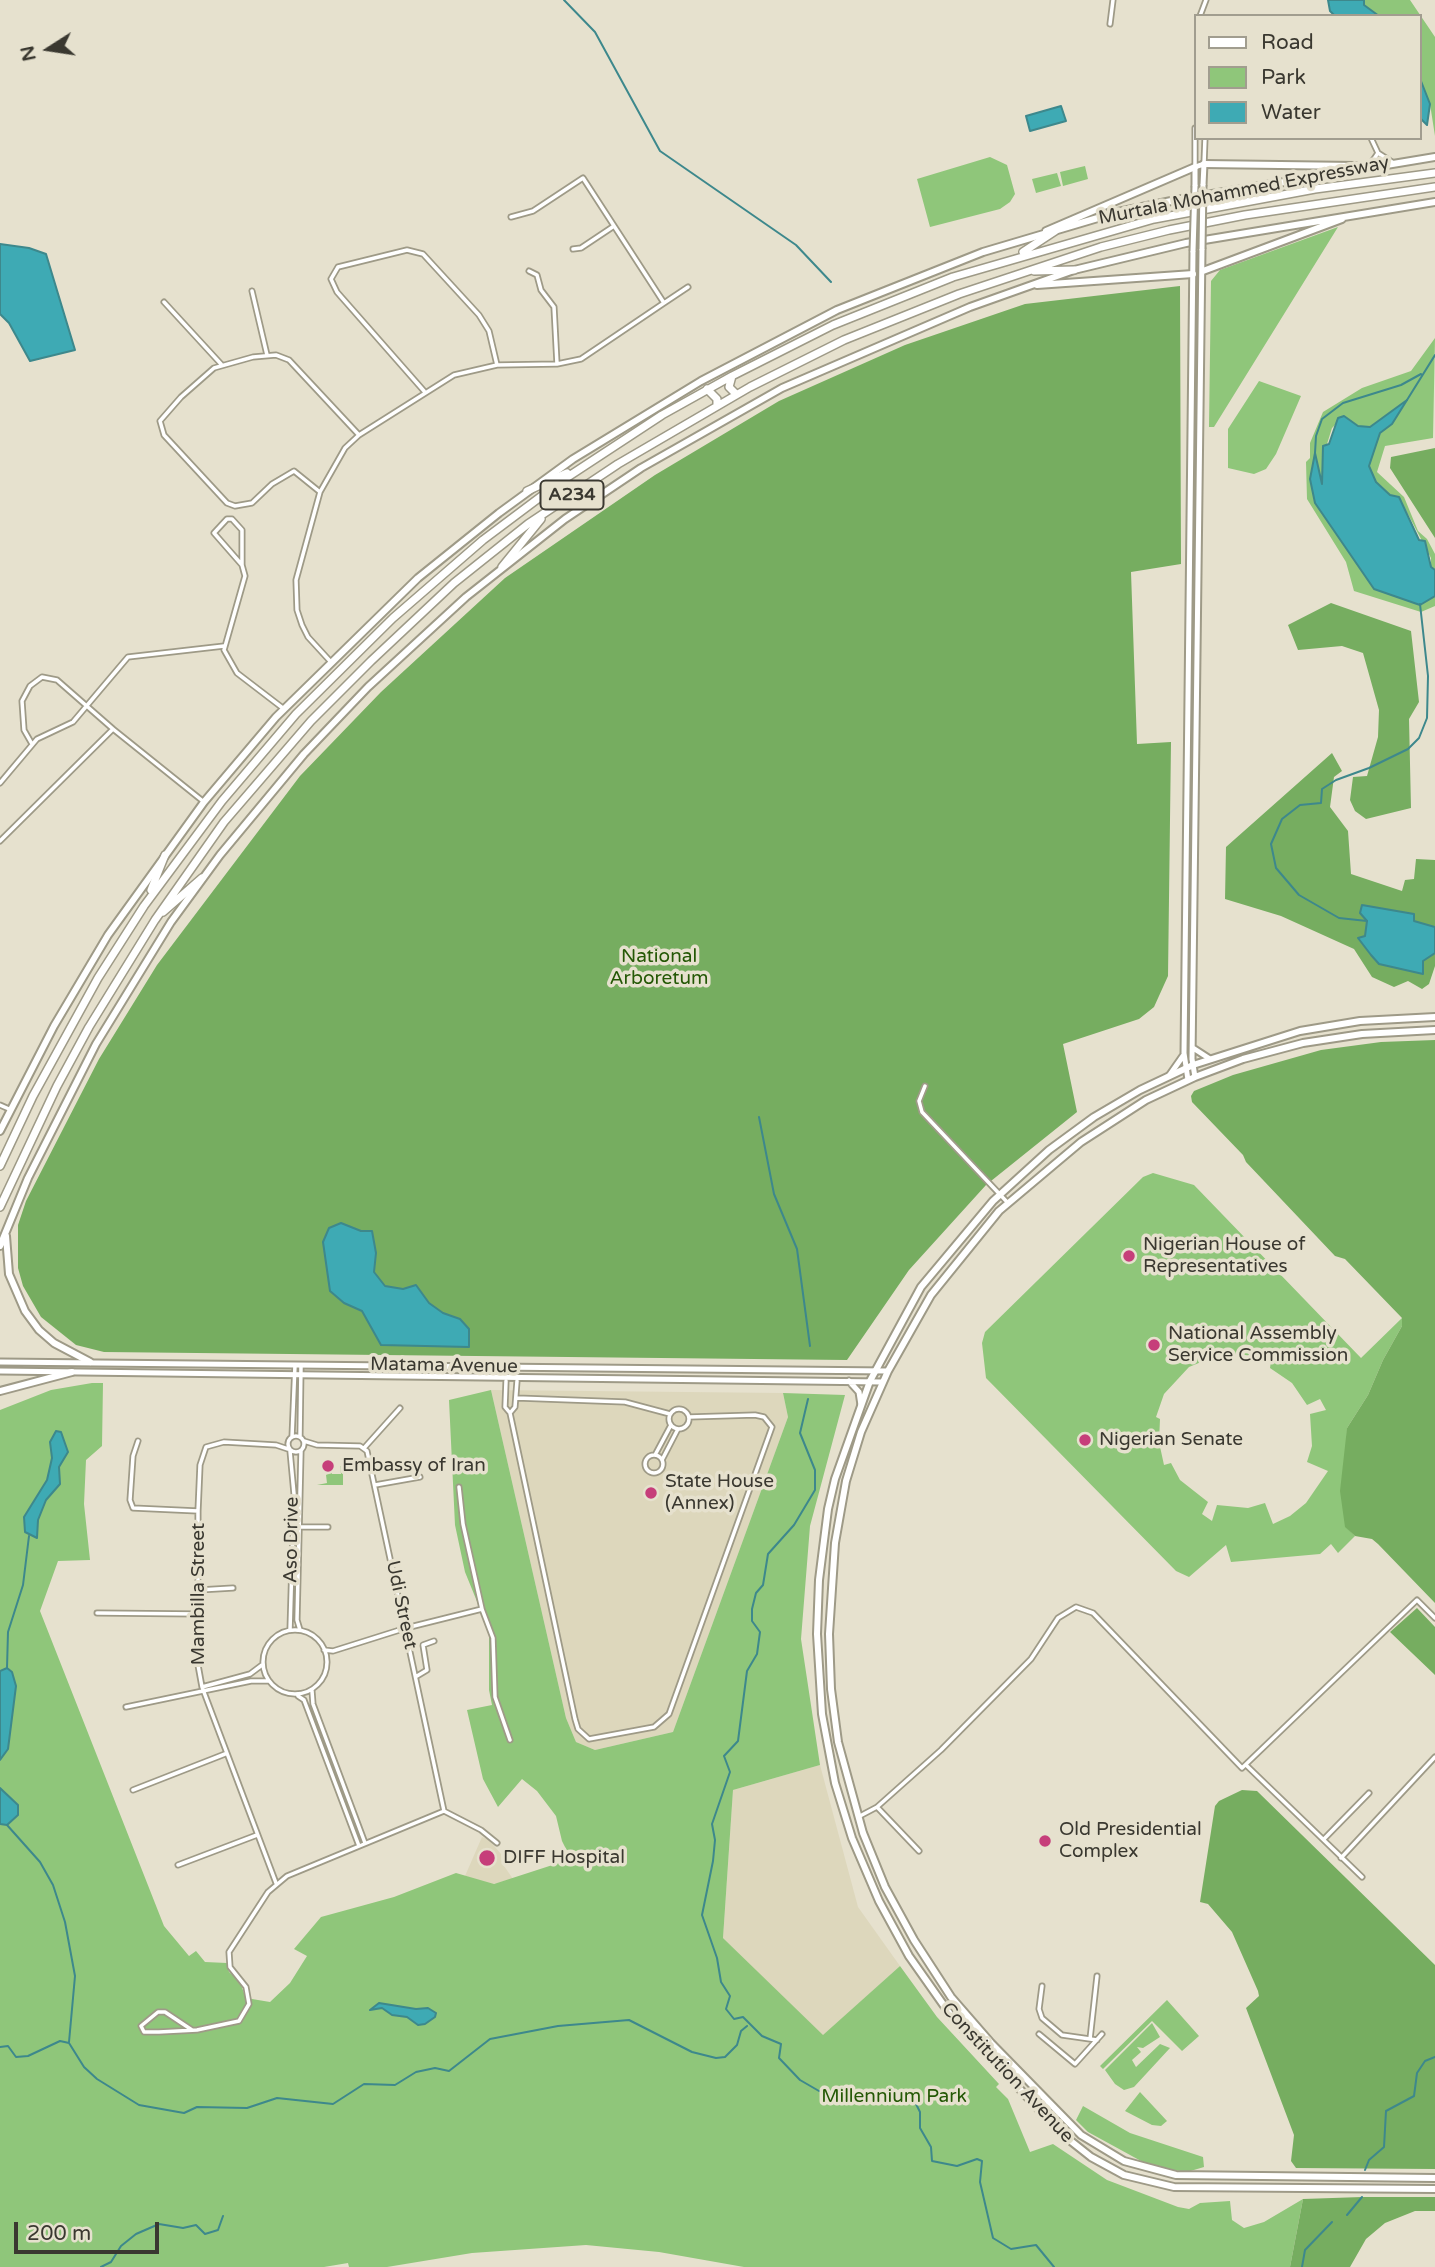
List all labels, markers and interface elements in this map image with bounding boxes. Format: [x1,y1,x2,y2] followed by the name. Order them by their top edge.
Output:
[14,14,84,84] north arrow
[1194,14,1421,140] legend
[1261,30,1314,55] text: Road
[16,44,41,63] text: N
[1261,65,1306,90] text: Park
[1261,100,1321,125] text: Water
[1097,152,1391,230] street label: Murtala Mohammed Expressway
[540,480,604,509] road number: A234
[610,946,708,990] park label: National Arboretum
[1143,1234,1305,1278] place label: Nigerian House of Representatives
[1121,1248,1137,1264] marker: Nigerian House of Representatives
[1168,1323,1348,1367] place label: National Assembly Service Commission
[1146,1337,1162,1353] marker: National Assembly Service Commission
[370,1353,518,1379] street label: Matama Avenue
[1099,1429,1243,1451] place label: Nigerian Senate
[1077,1432,1093,1448] marker: Nigerian Senate
[342,1455,486,1477] place label: Embassy of Iran
[320,1458,336,1474] marker: Embassy of Iran
[665,1471,774,1515] place label: State House (Annex)
[643,1485,659,1501] marker: State House (Annex)
[280,1497,304,1583] street label: Aso Drive
[188,1523,210,1665] street label: Mambilla Street
[380,1559,422,1651] street label: Udi Street
[1059,1819,1202,1863] place label: Old Presidential Complex
[1037,1833,1053,1849] marker: Old Presidential Complex
[503,1847,625,1869] place label: DIFF Hospital
[477,1848,497,1868] marker: DIFF Hospital
[936,1998,1078,2148] street label: Constitution Avenue
[821,2086,967,2108] park label: Millennium Park
[18,2208,163,2252] scale bar
[27,2221,91,2246] text: 200 m

